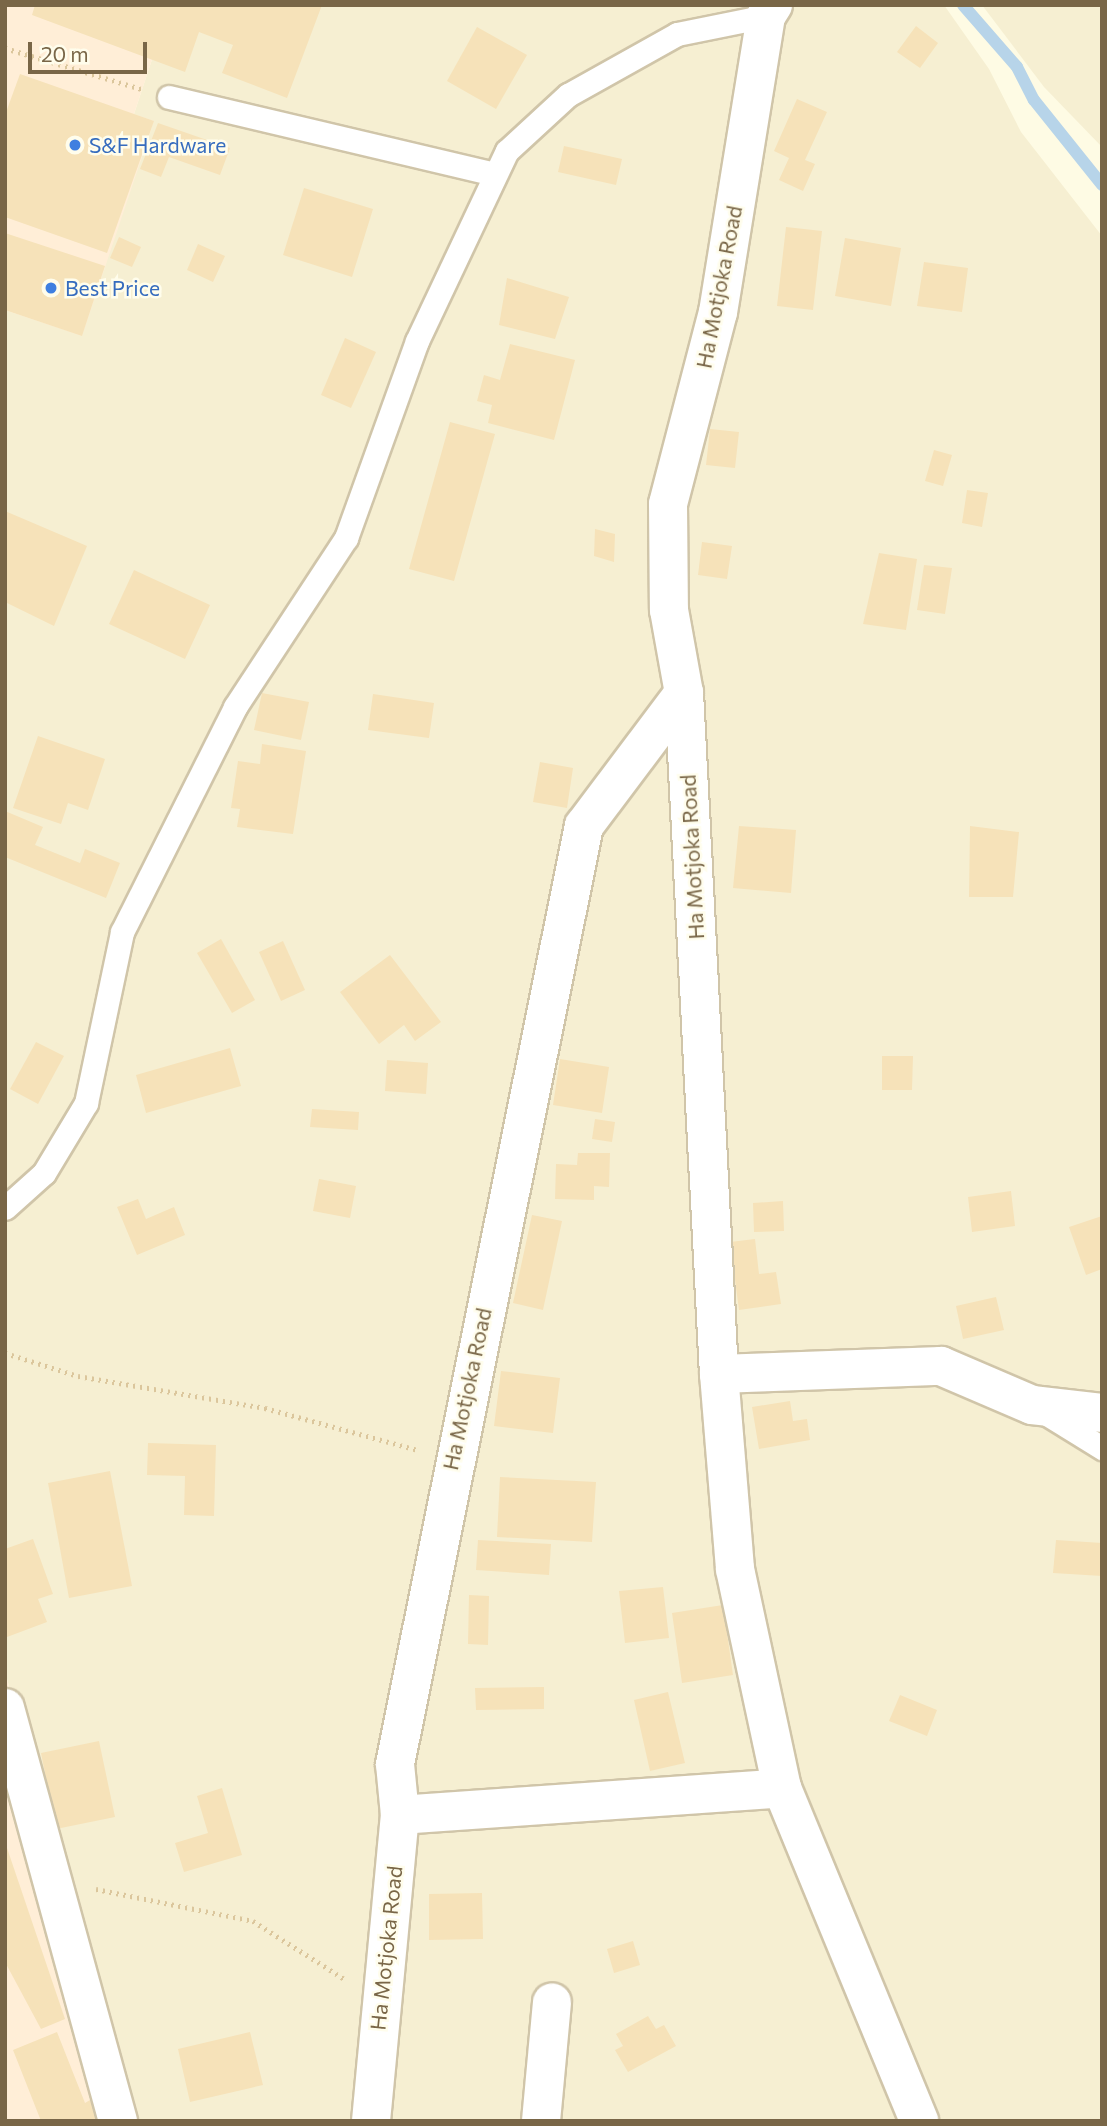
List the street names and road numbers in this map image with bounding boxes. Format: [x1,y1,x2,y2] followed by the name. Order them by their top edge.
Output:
[691,204,747,370] street label: Ha Motjoka Road
[675,774,709,940] street label: Ha Motjoka Road
[438,1306,496,1472] street label: Ha Motjoka Road
[365,1865,407,2031] street label: Ha Motjoka Road

